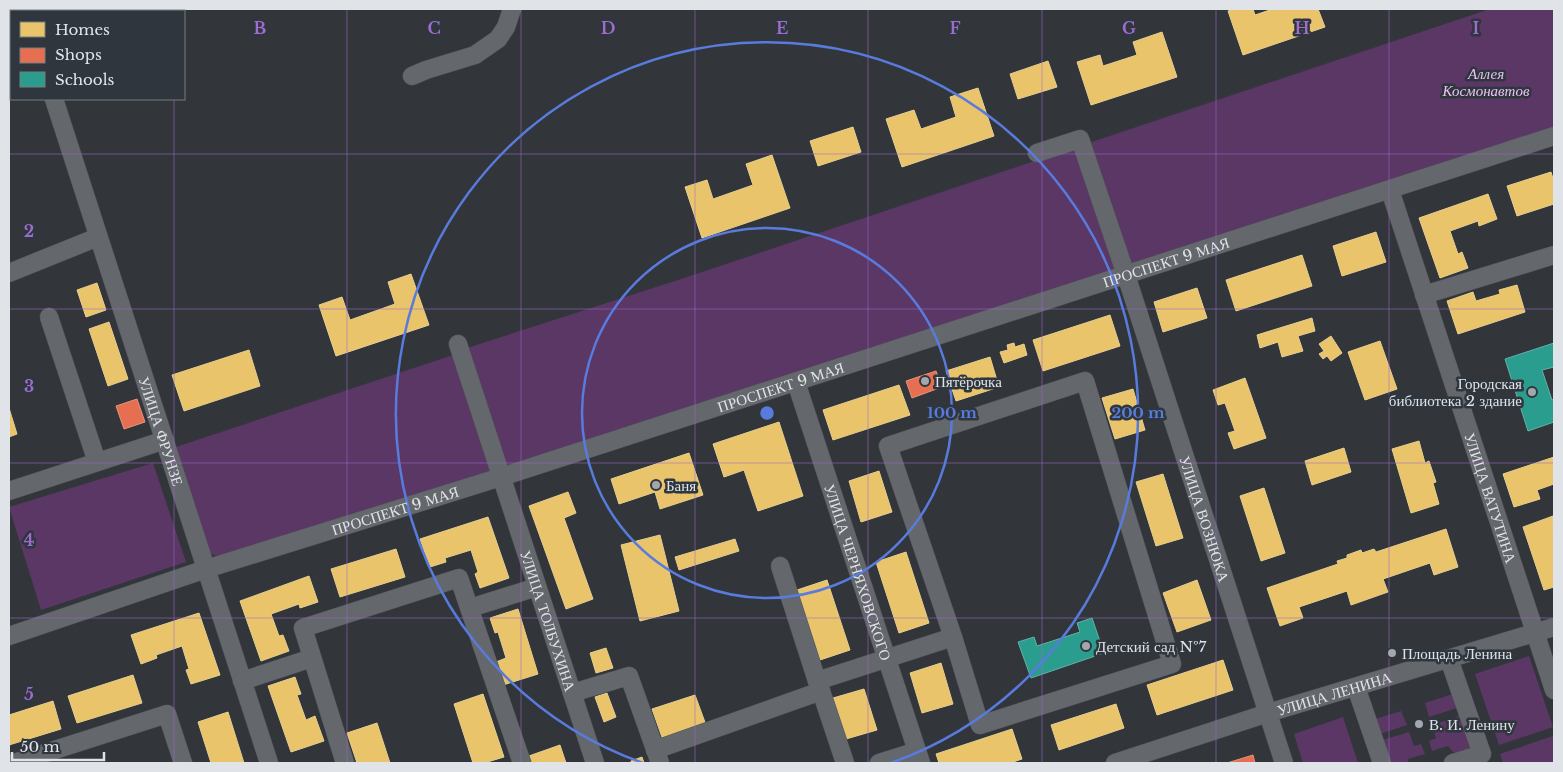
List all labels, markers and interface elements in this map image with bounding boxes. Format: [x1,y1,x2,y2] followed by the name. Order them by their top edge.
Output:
[10,10,185,100] legend
[254,18,267,38] text: B
[427,18,441,38] text: C
[601,18,615,38] text: D
[776,18,788,38] text: E
[949,18,961,38] text: F
[1122,18,1136,38] text: G
[1294,18,1310,38] text: H
[1473,18,1480,38] text: I
[55,20,110,39] text: Homes
[55,45,102,64] text: Shops
[1442,64,1530,100] park label: Аллея Космонавтов
[55,70,115,89] text: Schools
[24,221,34,241] text: 2
[1100,232,1232,291] street label: ПРОСПЕКТ 9 МАЯ
[715,357,846,416] street label: ПРОСПЕКТ 9 МАЯ
[935,372,1002,391] place label: Пятёрочка
[135,374,188,488] street label: УЛИЦА ФРУНЗЕ
[1389,374,1522,410] place label: Городская библиотека 2 здание
[919,375,931,387] marker: Пятёрочка
[24,376,34,396] text: 3
[1526,386,1538,398] marker: Городская библиотека 2 здание
[927,403,977,422] text: 100 m
[1112,403,1165,422] text: 200 m
[758,404,776,422] centre of rings
[1461,430,1521,566] street label: УЛИЦА ВАТУТИНА
[1176,453,1234,584] street label: УЛИЦА ВОЗНЮКА
[666,476,696,495] place label: Баня
[650,479,662,491] marker: Баня
[329,481,461,539] street label: ПРОСПЕКТ 9 МАЯ
[821,481,896,663] street label: УЛИЦА ЧЕРНЯХОВСКОГО
[24,530,34,550] text: 4
[517,548,580,694] street label: УЛИЦА ТОЛБУХИНА
[1096,637,1207,656] place label: Детский сад №7
[1080,640,1092,652] marker: Детский сад №7
[1402,644,1513,663] place label: Площадь Ленина
[1386,647,1398,659] marker: Площадь Ленина
[1275,667,1394,719] street label: УЛИЦА ЛЕНИНА
[24,684,34,704] text: 5
[1429,715,1515,734] place label: В. И. Ленину
[1413,718,1425,730] marker: В. И. Ленину
[12,730,105,762] scale bar
[20,737,60,756] text: 50 m

